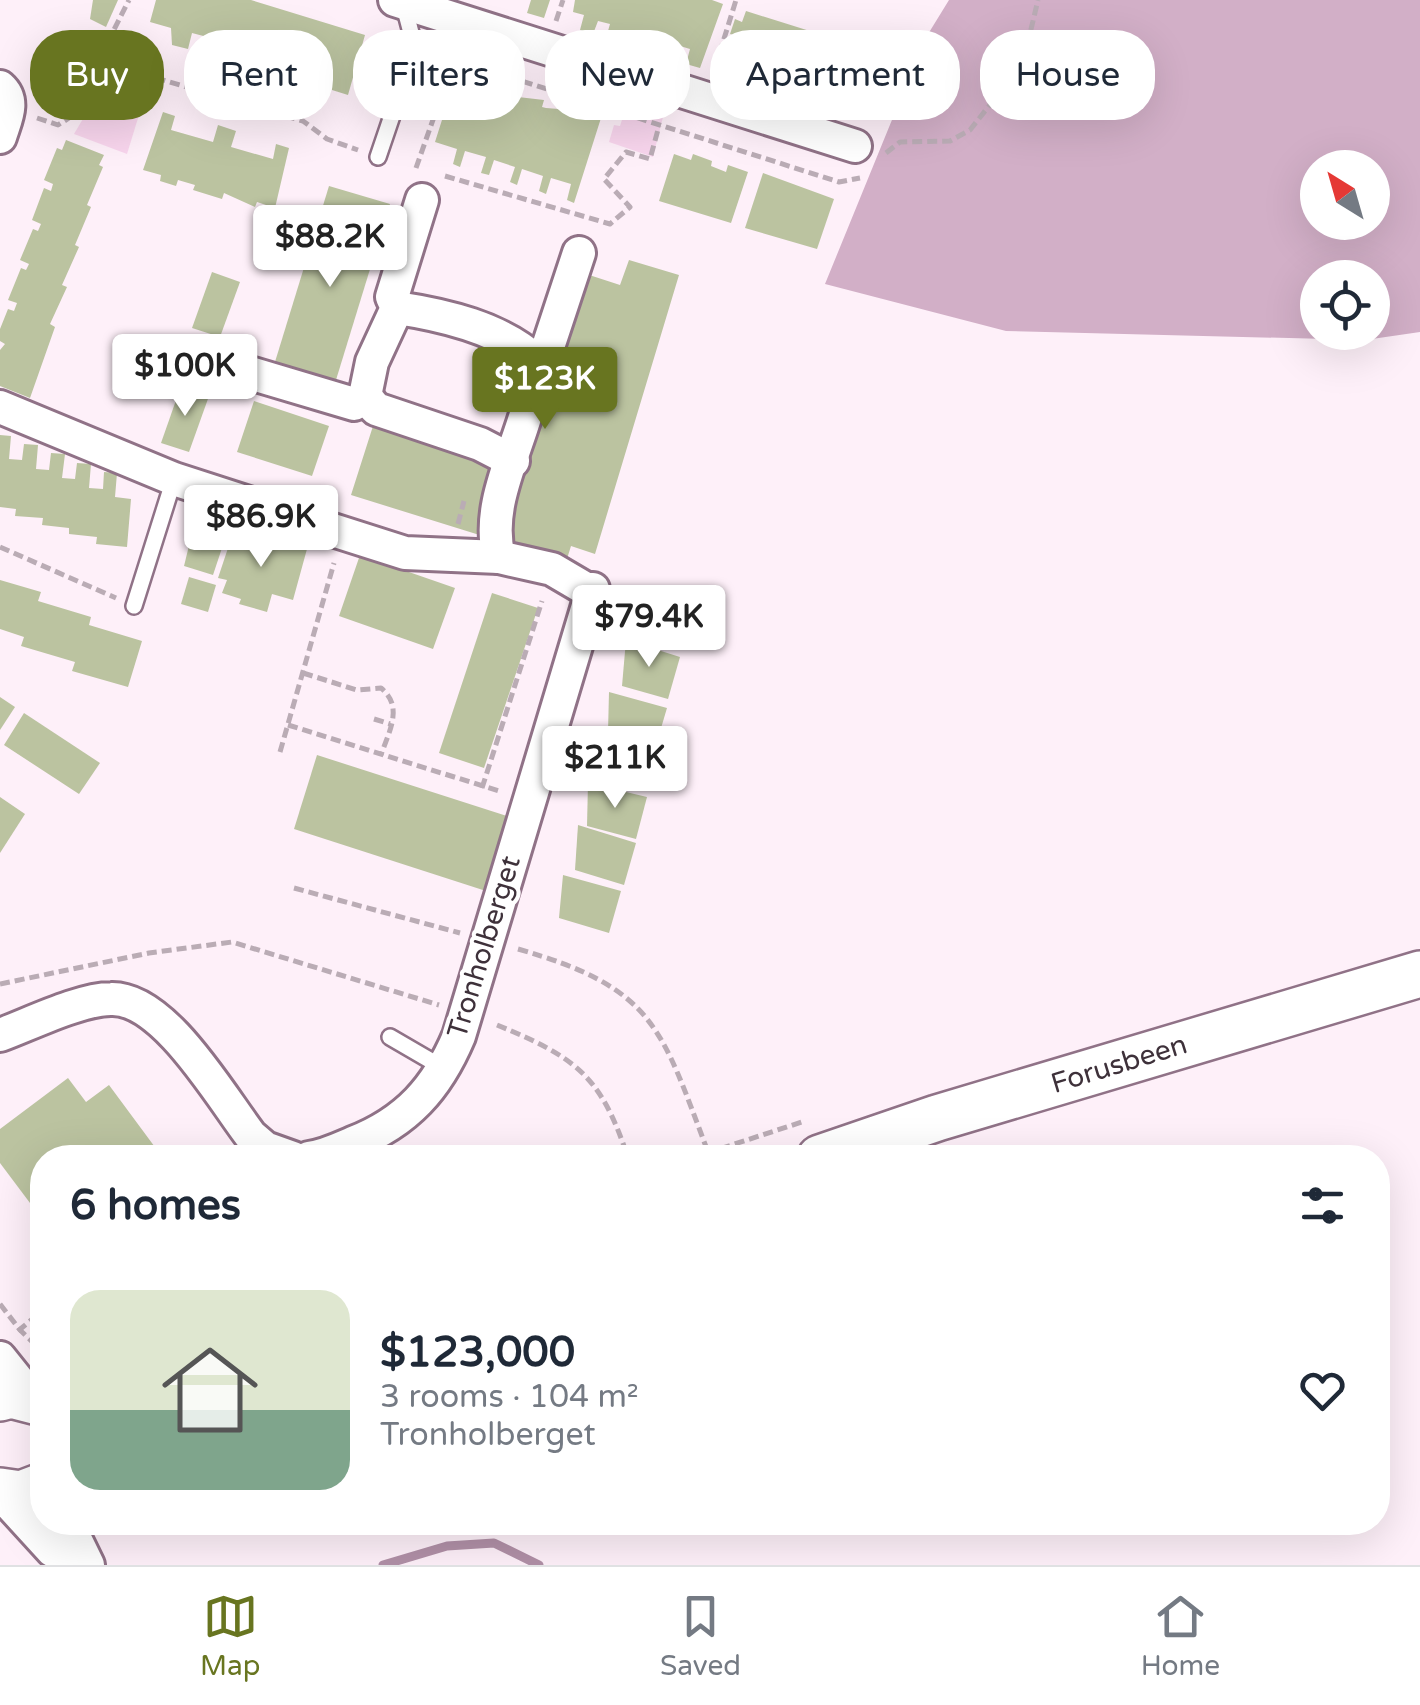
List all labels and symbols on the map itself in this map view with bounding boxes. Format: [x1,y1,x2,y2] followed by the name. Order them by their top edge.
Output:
[1300,150,1390,240] north arrow
[249,205,411,290] pin: $88.2K
[115,334,255,419] pin: $100K
[475,347,615,432] pin: $123K
[180,485,342,570] pin: $86.9K
[568,585,730,670] pin: $79.4K
[545,726,685,811] pin: $211K
[440,851,528,1042] street label: Tronholberget
[1047,1027,1191,1101] street label: Forusbeen

